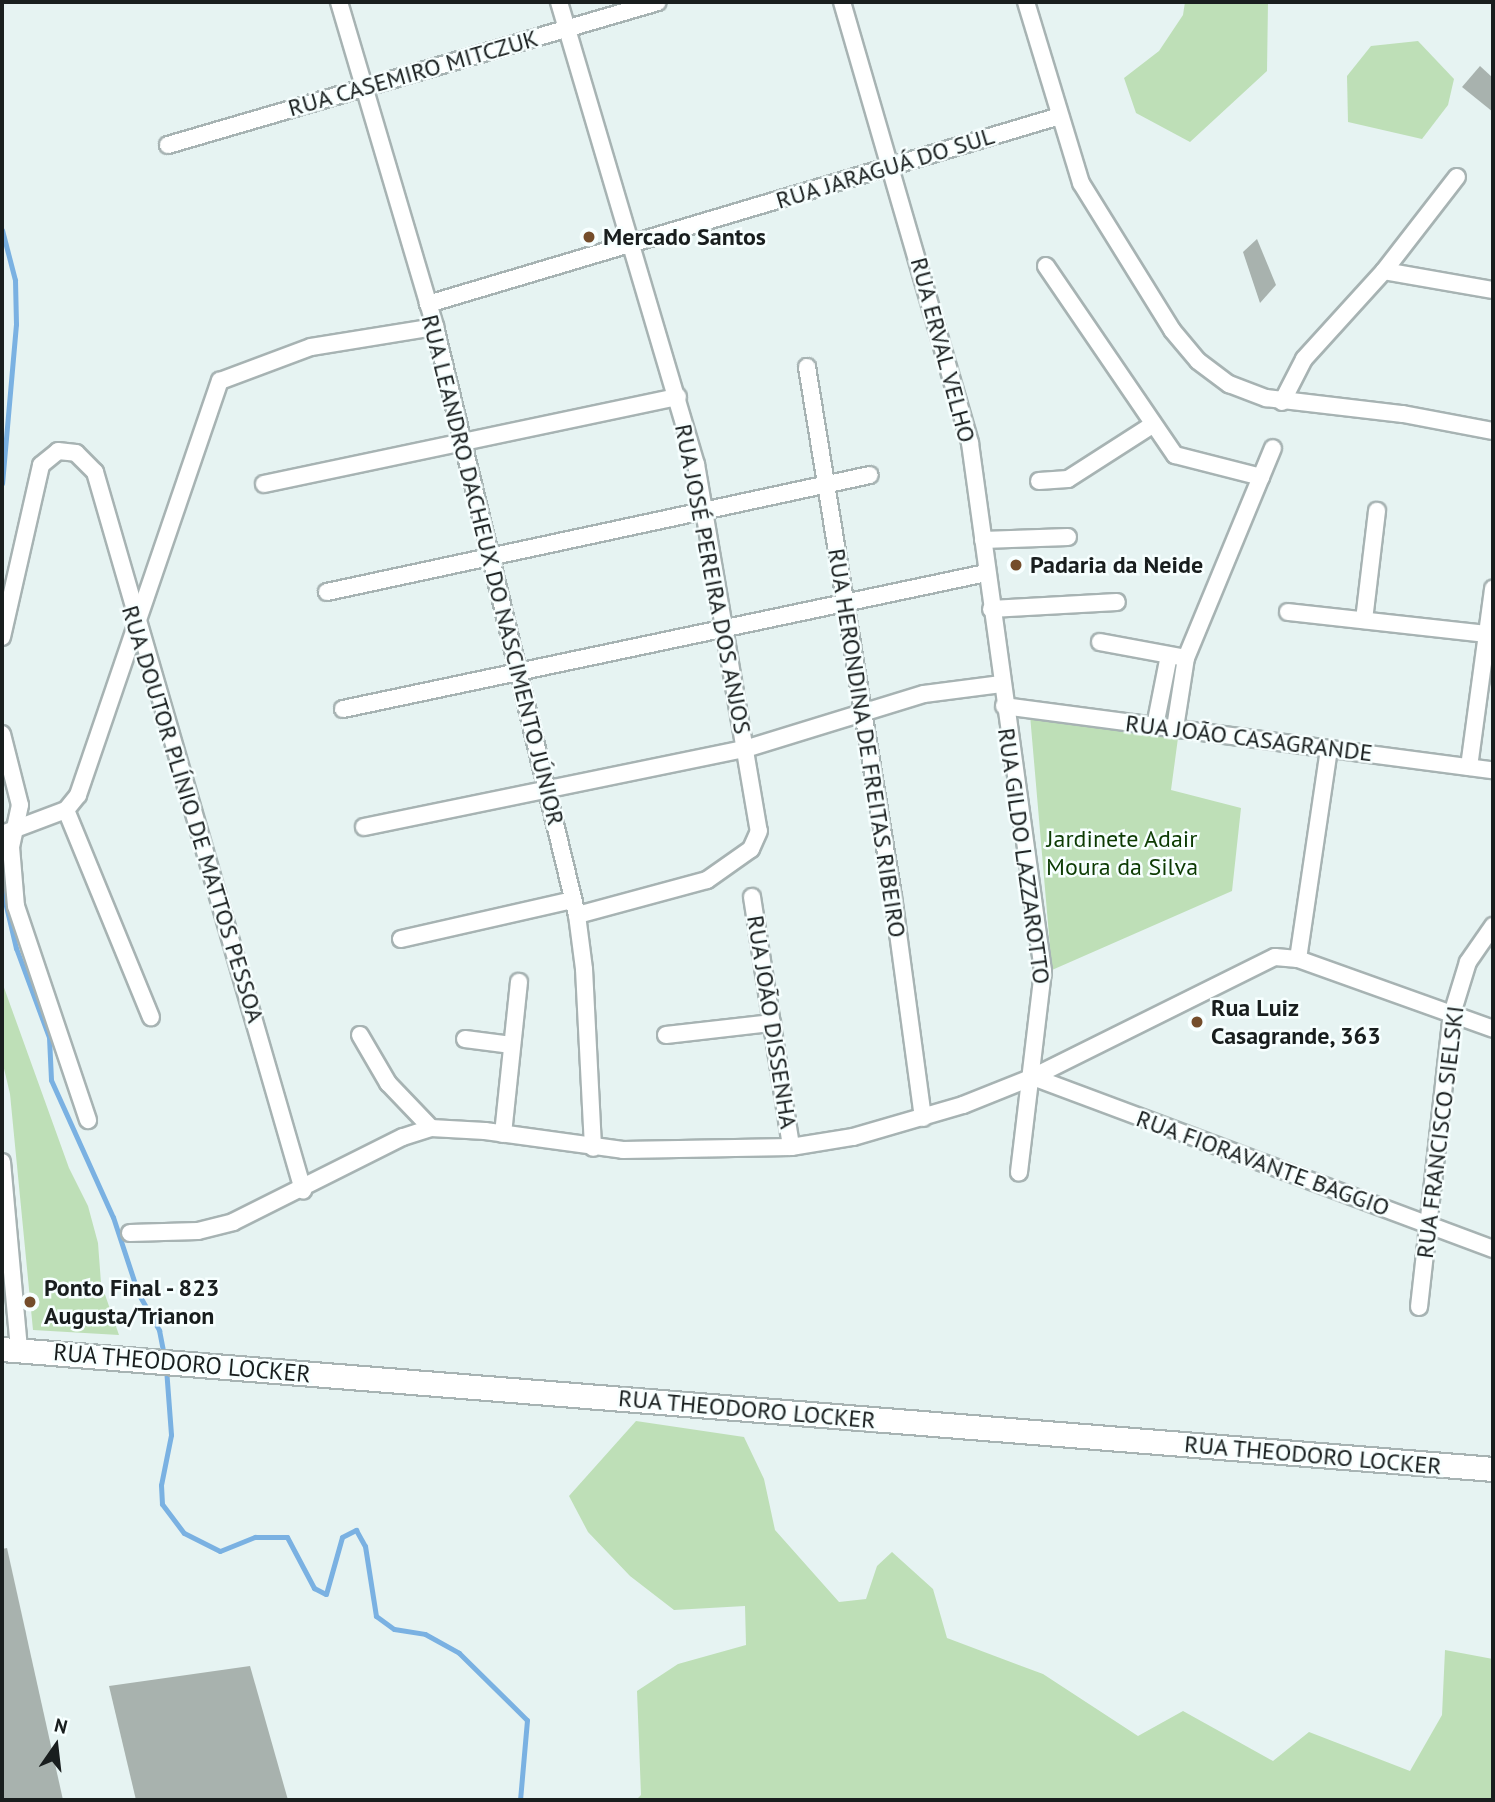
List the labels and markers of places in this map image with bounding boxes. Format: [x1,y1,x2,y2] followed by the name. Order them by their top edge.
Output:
[603,223,766,251] place label: Mercado Santos
[581,229,597,245] marker: Mercado Santos
[1030,551,1203,579] place label: Padaria da Neide
[1008,557,1024,573] marker: Padaria da Neide
[1211,994,1382,1050] place label: Rua Luiz Casagrande, 363
[1189,1014,1205,1030] marker: Rua Luiz Casagrande, 363
[44,1274,222,1330] place label: Ponto Final - 823 Augusta/Trianon
[22,1294,38,1310] marker: Ponto Final - 823 Augusta/Trianon

